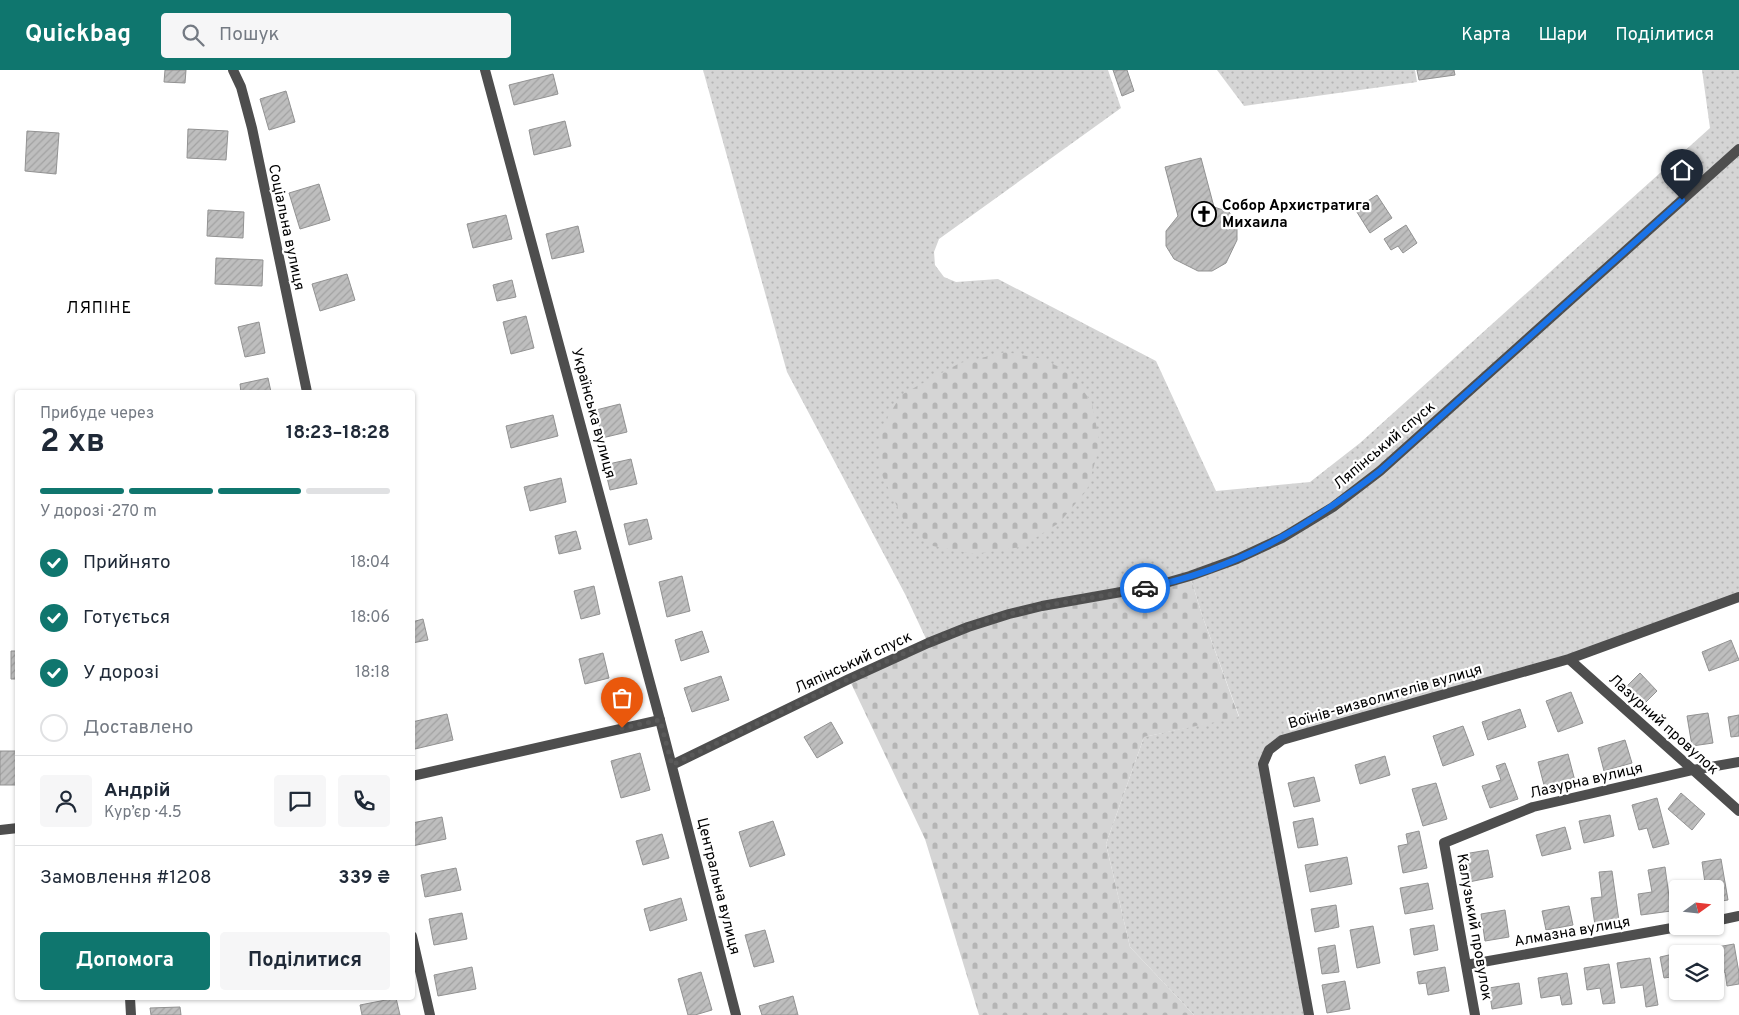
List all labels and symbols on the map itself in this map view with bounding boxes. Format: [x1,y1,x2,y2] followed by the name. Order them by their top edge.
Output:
[1661,149,1703,200] pin
[263,162,308,292] street label: Соціальна вулиця
[1222,197,1370,233] place label: Собор Архистратига Михаила
[1191,201,1217,227] church icon: Собор Архистратига Михаила
[66,299,132,319] district label: ЛЯПІНЕ
[566,346,619,481] street label: Українська вулиця
[1330,398,1440,494] street label: Ляпінський спуск
[1120,563,1170,613] courier
[792,628,915,699] street label: Ляпінський спуск
[1286,661,1485,734] street label: Воїнів-визволителів вулиця
[1604,671,1722,780] street label: Лазурний провулок
[601,677,643,728] pin
[1528,759,1645,804] street label: Лазурна вулиця
[691,816,744,957] street label: Центральна вулиця
[1451,852,1496,1002] street label: Калузький провулок
[1669,880,1724,935] north arrow
[1513,913,1632,952] street label: Алмазна вулиця

